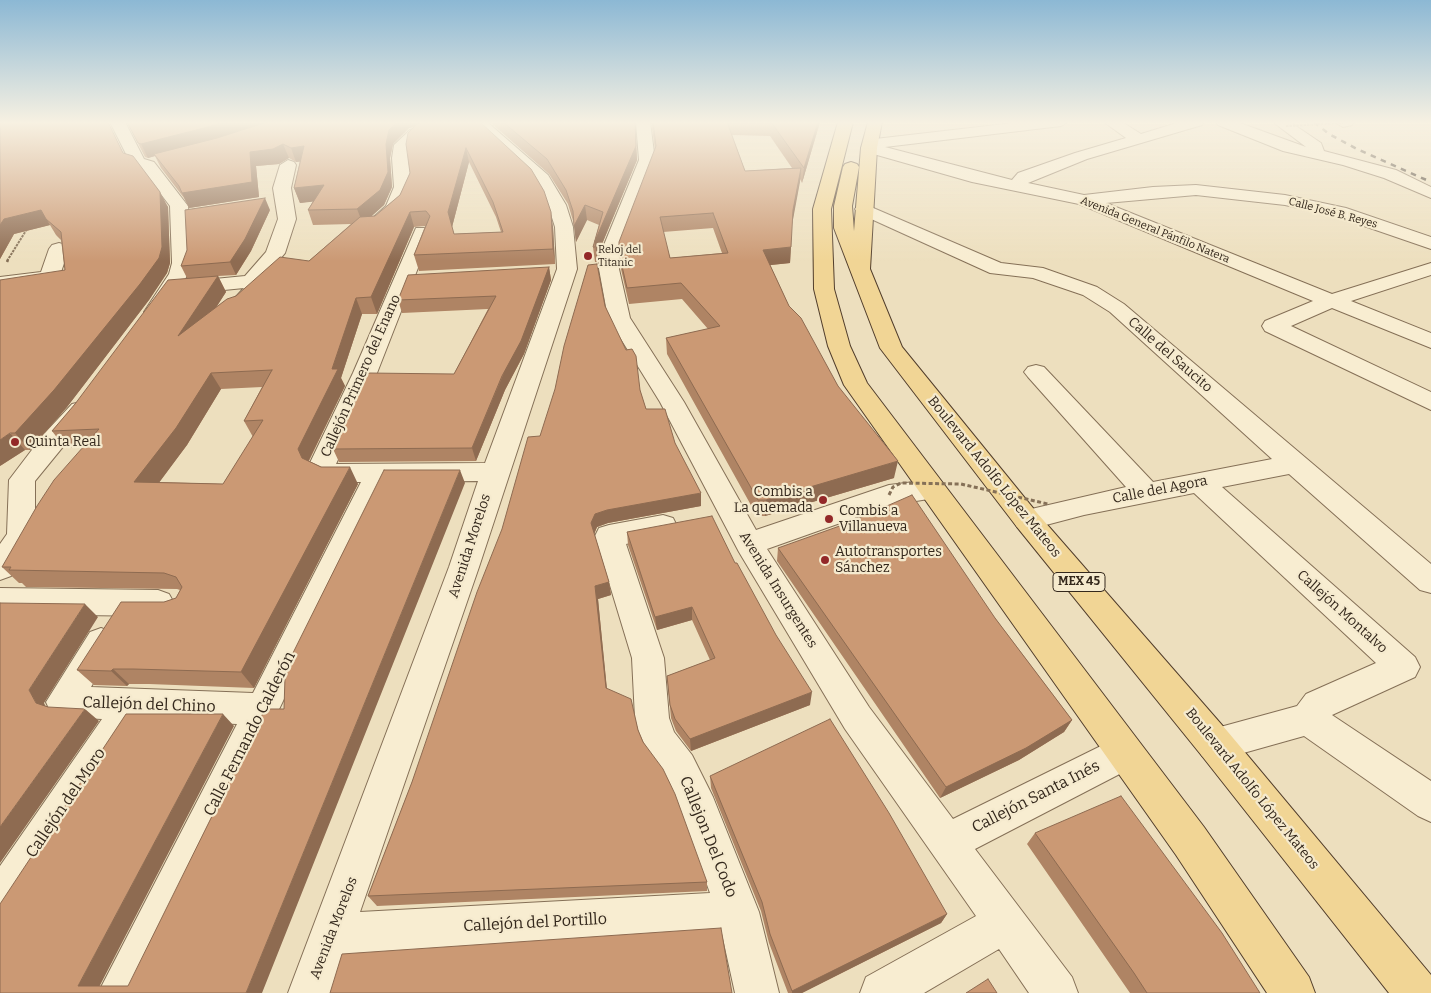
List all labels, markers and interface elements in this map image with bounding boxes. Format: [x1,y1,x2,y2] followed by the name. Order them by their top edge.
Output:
[1078,194,1232,266] street label: Avenida General Pánfilo Natera
[1287,195,1379,231] street label: Calle José B. Reyes
[598,243,641,269] place label: Reloj del Titanic
[582,250,594,262] marker: Reloj del Titanic
[317,292,405,460] street label: Callejón Primero del Enano
[1124,314,1216,396] street label: Calle del Saucito
[924,393,1064,561] street label: Boulevard Adolfo López Mateos
[25,434,101,450] place label: Quinta Real
[9,436,21,448] marker: Quinta Real
[1111,473,1209,507] street label: Calle del Agora
[734,484,813,516] place label: Combis a La quemada
[445,492,495,600] street label: Avenida Morelos
[817,494,829,506] marker: Combis a La quemada
[839,503,907,536] place label: Combis a Villanueva
[823,513,835,525] marker: Combis a Villanueva
[735,529,821,651] street label: Avenida Insurgentes
[835,544,942,576] place label: Autotransportes Sánchez
[819,554,831,566] marker: Autotransportes Sánchez
[1293,567,1391,657] street label: Callejón Montalvo
[1053,572,1105,592] road number: MEX 45
[200,648,300,820] street label: Calle Fernando Calderón
[82,693,216,717] street label: Callejón del Chino
[1182,705,1322,873] street label: Boulevard Adolfo López Mateos
[22,744,110,862] street label: Callejón del Moro
[969,756,1103,838] street label: Callejón Santa Inés
[675,774,741,900] street label: Callejon Del Codo
[307,874,361,982] street label: Avenida Morelos
[463,910,607,936] street label: Callejón del Portillo

